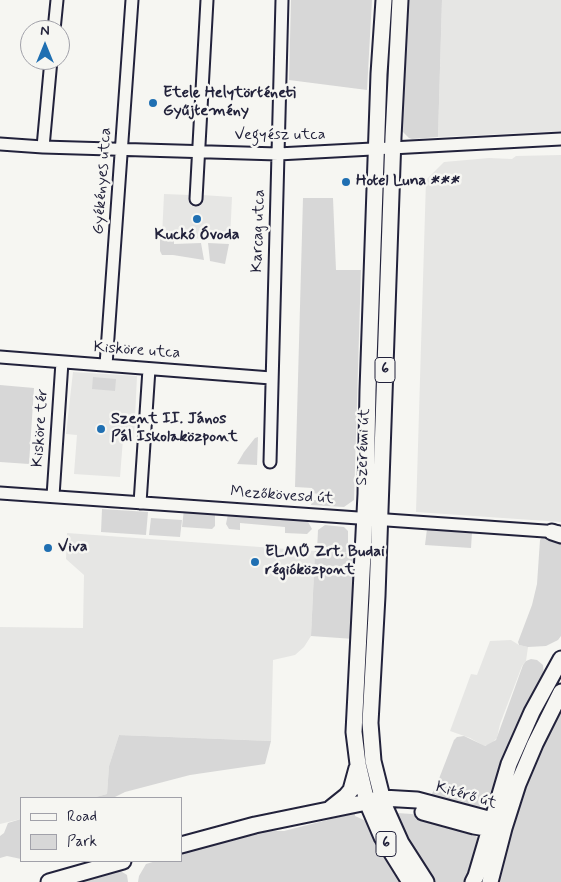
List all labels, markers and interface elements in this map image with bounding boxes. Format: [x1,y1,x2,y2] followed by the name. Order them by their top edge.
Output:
[20,20,70,70] north arrow
[40,22,50,40] text: N
[163,84,296,122] place label: Etele Helytörténeti Gyűjtemény
[147,97,159,109] marker: Etele Helytörténeti Gyűjtemény
[234,126,326,146] street label: Vegyész utca
[90,127,116,235] street label: Gyékényes utca
[356,172,460,192] place label: Hotel Luna ***
[340,176,352,188] marker: Hotel Luna ***
[248,189,270,273] street label: Karcag utca
[191,213,203,225] marker: Kuckó Óvoda
[154,226,240,246] place label: Kuckó Óvoda
[93,338,181,364] street label: Kisköre utca
[375,358,395,382] road number: 6
[29,388,53,468] street label: Kisköre tér
[353,408,375,486] street label: Szerémi út
[111,410,238,448] place label: Szent II. János Pál Iskolaközpont
[95,423,107,435] marker: Szent II. János Pál Iskolaközpont
[230,483,334,509] street label: Mezőkövesd út
[58,538,88,558] place label: Viva
[42,542,54,554] marker: Viva
[265,543,385,581] place label: ELMŰ Zrt. Budai régióközpont
[249,556,261,568] marker: ELMŰ Zrt. Budai régióközpont
[433,778,499,814] street label: Kitérő út
[20,797,182,862] legend
[67,807,97,827] text: Road
[67,832,97,852] text: Park
[376,832,396,856] road number: 6

